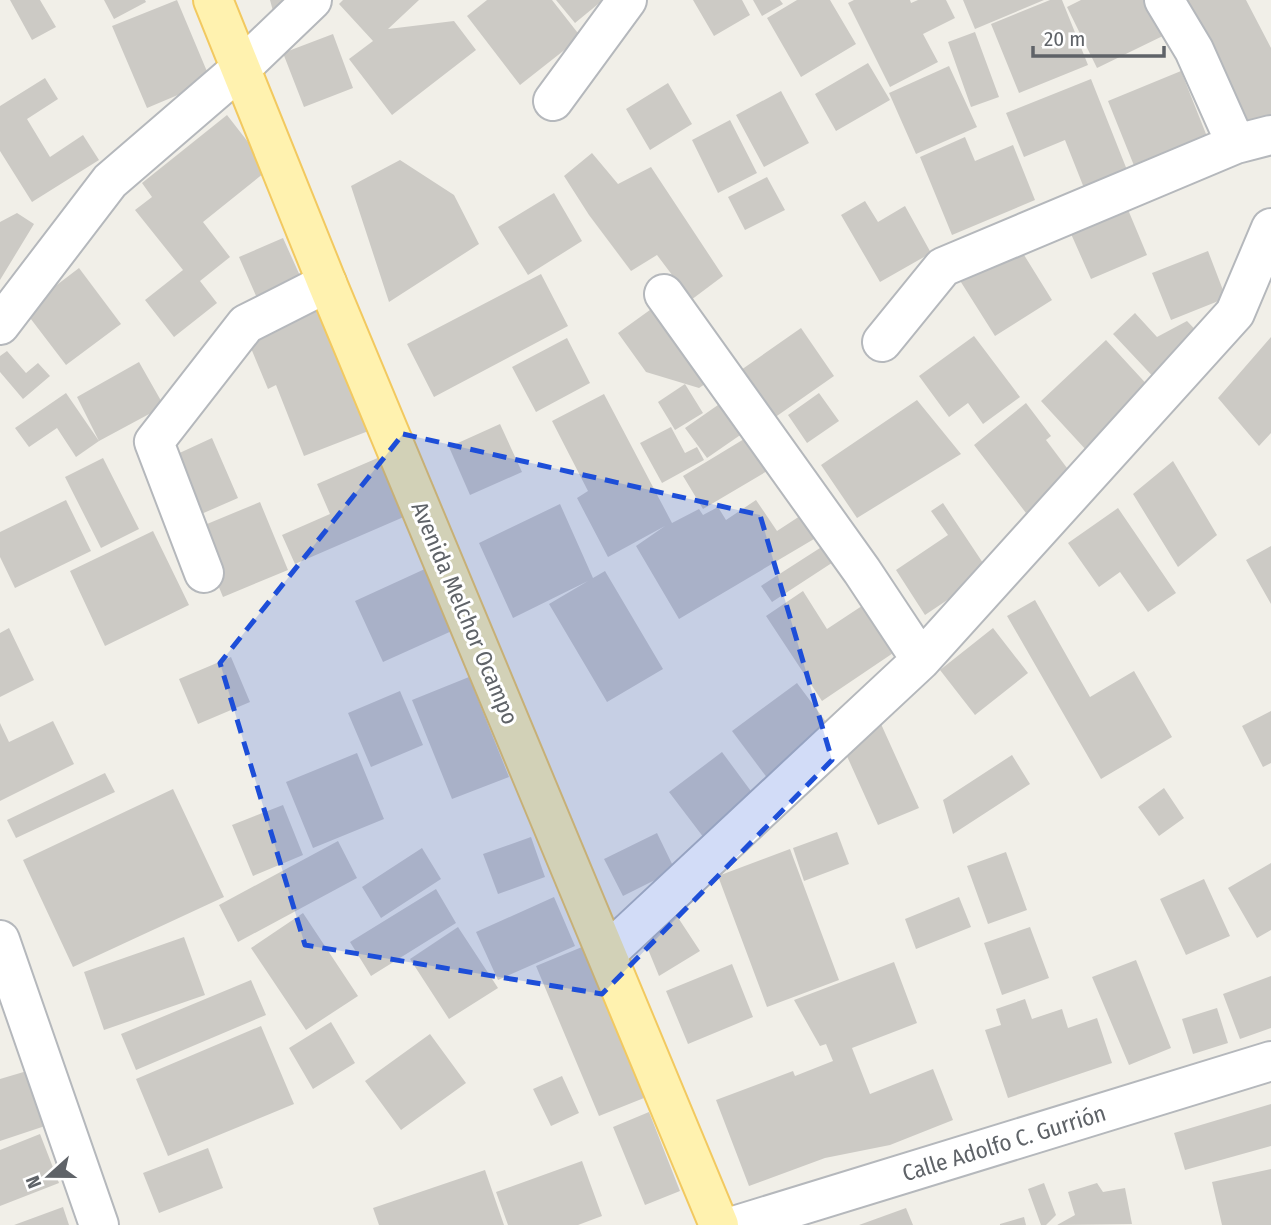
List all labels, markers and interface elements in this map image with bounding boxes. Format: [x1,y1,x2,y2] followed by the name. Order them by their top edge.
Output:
[1033,14,1164,58] scale bar
[1044,26,1085,52] text: 20 m
[405,498,525,728] street label: Avenida Melchor Ocampo
[899,1099,1109,1187] street label: Calle Adolfo C. Gurrión
[14,1141,84,1211] north arrow
[21,1172,46,1191] text: N

